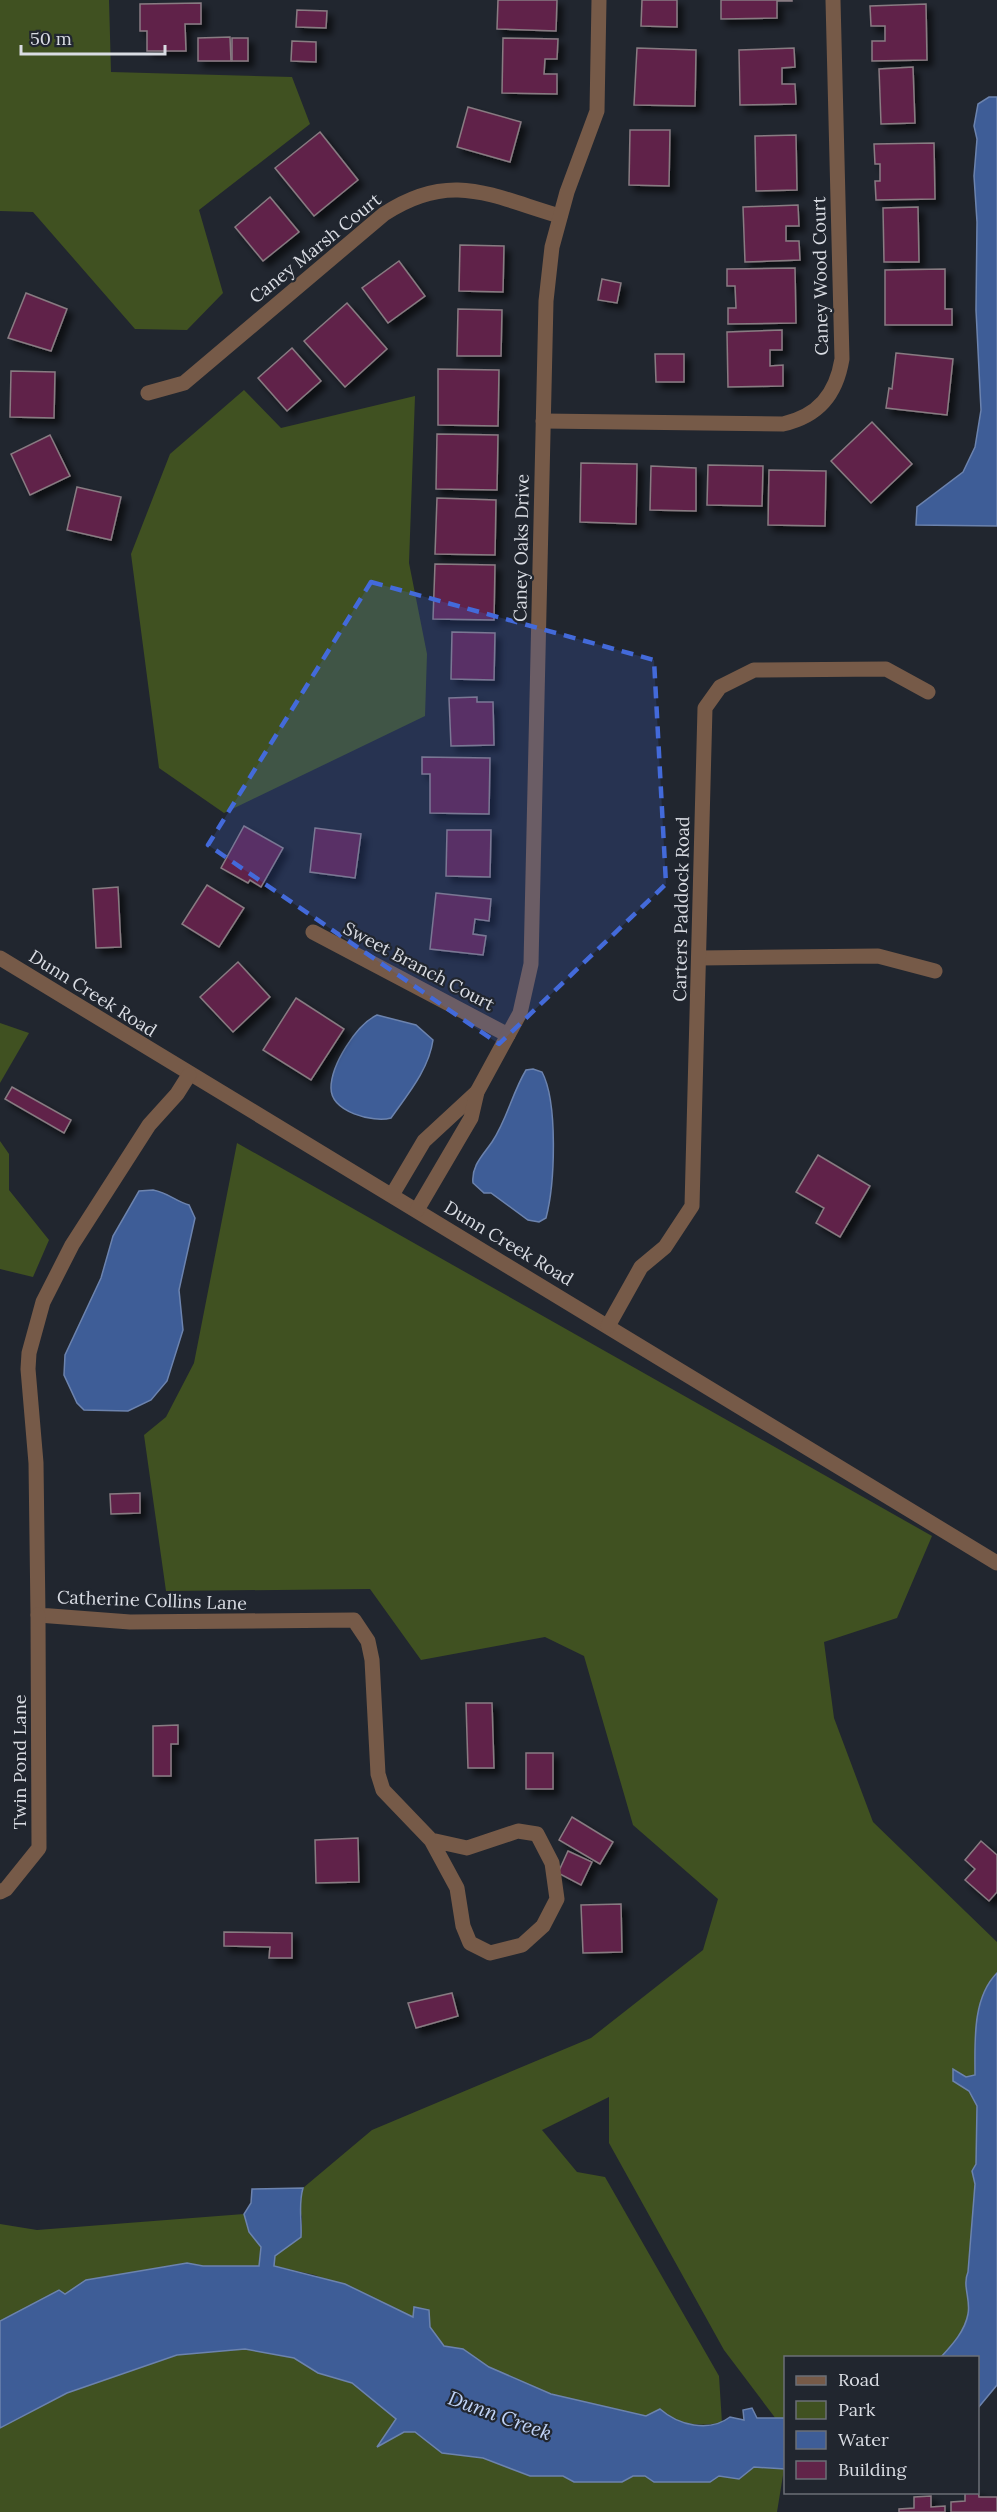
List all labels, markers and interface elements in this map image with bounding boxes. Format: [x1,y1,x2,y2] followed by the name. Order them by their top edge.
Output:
[21,18,165,56] scale bar
[30,27,72,50] text: 50 m
[244,188,386,308] street label: Caney Marsh Court
[807,196,833,356] street label: Caney Wood Court
[508,474,534,622] street label: Caney Oaks Drive
[668,816,694,1002] street label: Carters Paddock Road
[339,916,499,1016] street label: Sweet Branch Court
[25,944,161,1042] street label: Dunn Creek Road
[440,1195,578,1291] street label: Dunn Creek Road
[57,1585,248,1615] street label: Catherine Collins Lane
[8,1694,31,1830] street label: Twin Pond Lane
[784,2356,979,2494] legend
[838,2368,880,2391] text: Road
[445,2385,555,2445] water label: Dunn Creek
[838,2398,876,2421] text: Park
[838,2428,889,2451] text: Water
[838,2458,908,2481] text: Building

